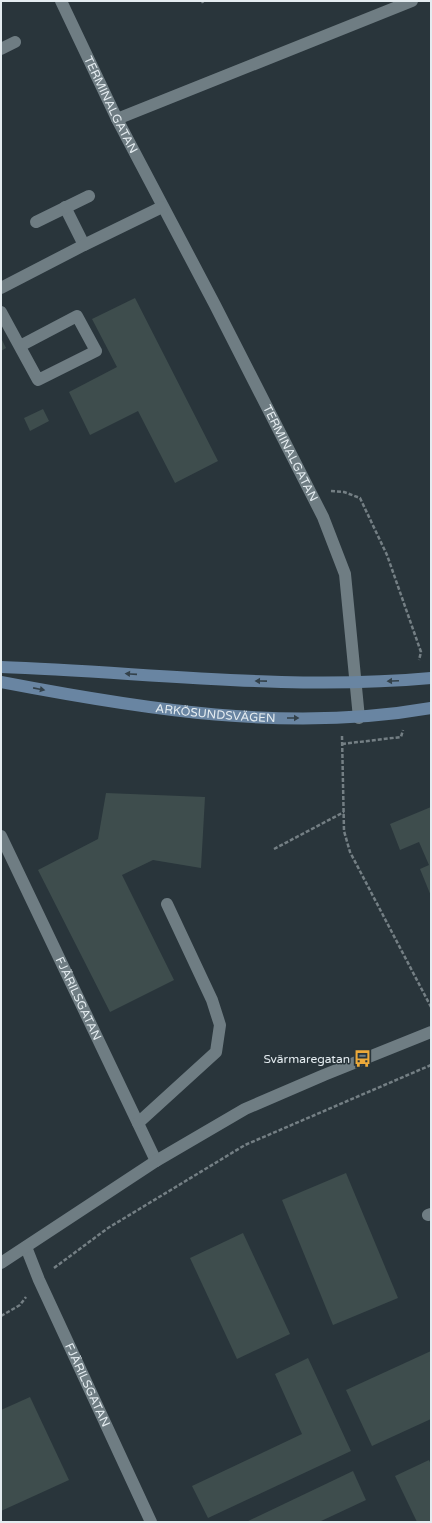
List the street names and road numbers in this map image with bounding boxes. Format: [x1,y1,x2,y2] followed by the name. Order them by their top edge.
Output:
[81,54,141,156] street label: TERMINALGATAN
[260,402,321,504] street label: TERMINALGATAN
[155,701,276,725] street label: ARKÖSUNDSVÄGEN
[53,955,104,1042] street label: FJÄRILSGATAN
[62,1341,113,1429] street label: FJÄRILSGATAN

